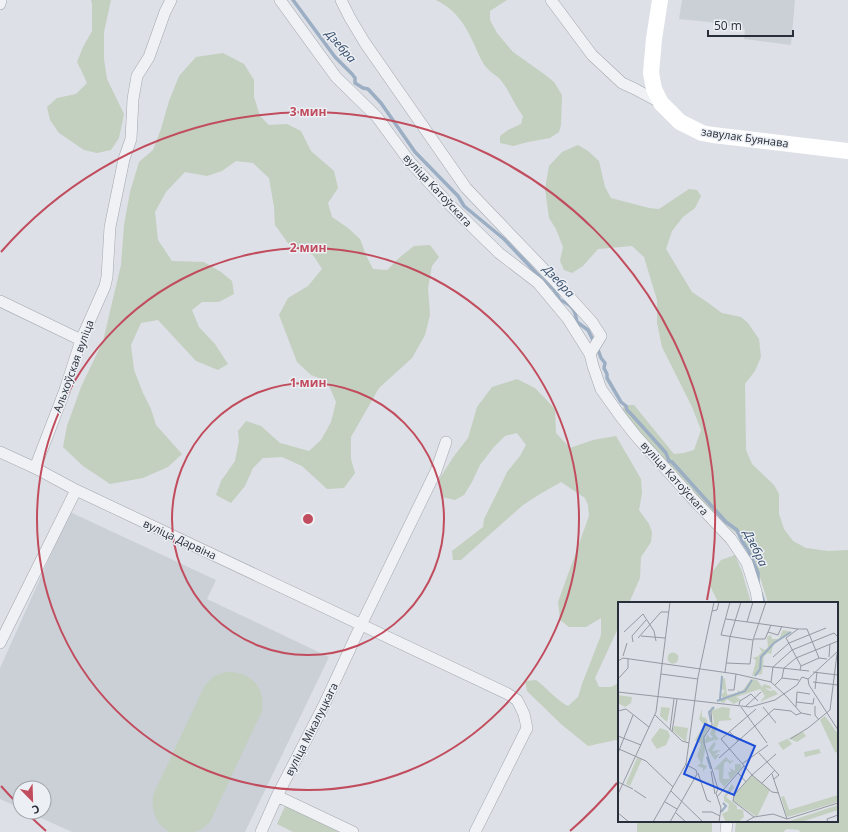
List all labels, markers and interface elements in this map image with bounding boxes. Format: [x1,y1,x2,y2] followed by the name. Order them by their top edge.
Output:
[708,12,793,38] scale bar
[714,17,742,34] text: 50 m
[321,25,360,66] water label: Дзебра
[290,103,326,120] text: 3 мин
[700,123,790,151] street label: завулак Буянава
[400,150,476,230] street label: вуліца Катоўскага
[290,239,326,256] text: 2 мин
[539,260,579,301] water label: Дзебра
[49,318,97,414] street label: Альхоўская вуліца
[290,374,326,391] text: 1 мин
[638,438,712,518] street label: вуліца Катоўскага
[301,512,315,526] centre of rings
[141,515,219,563] street label: вуліца Дарвіна
[739,526,772,569] water label: Дзебра
[618,602,838,822] inset map
[281,680,341,778] street label: вуліца Мікалуцкага
[12,780,52,820] north arrow
[30,801,42,818] text: С

